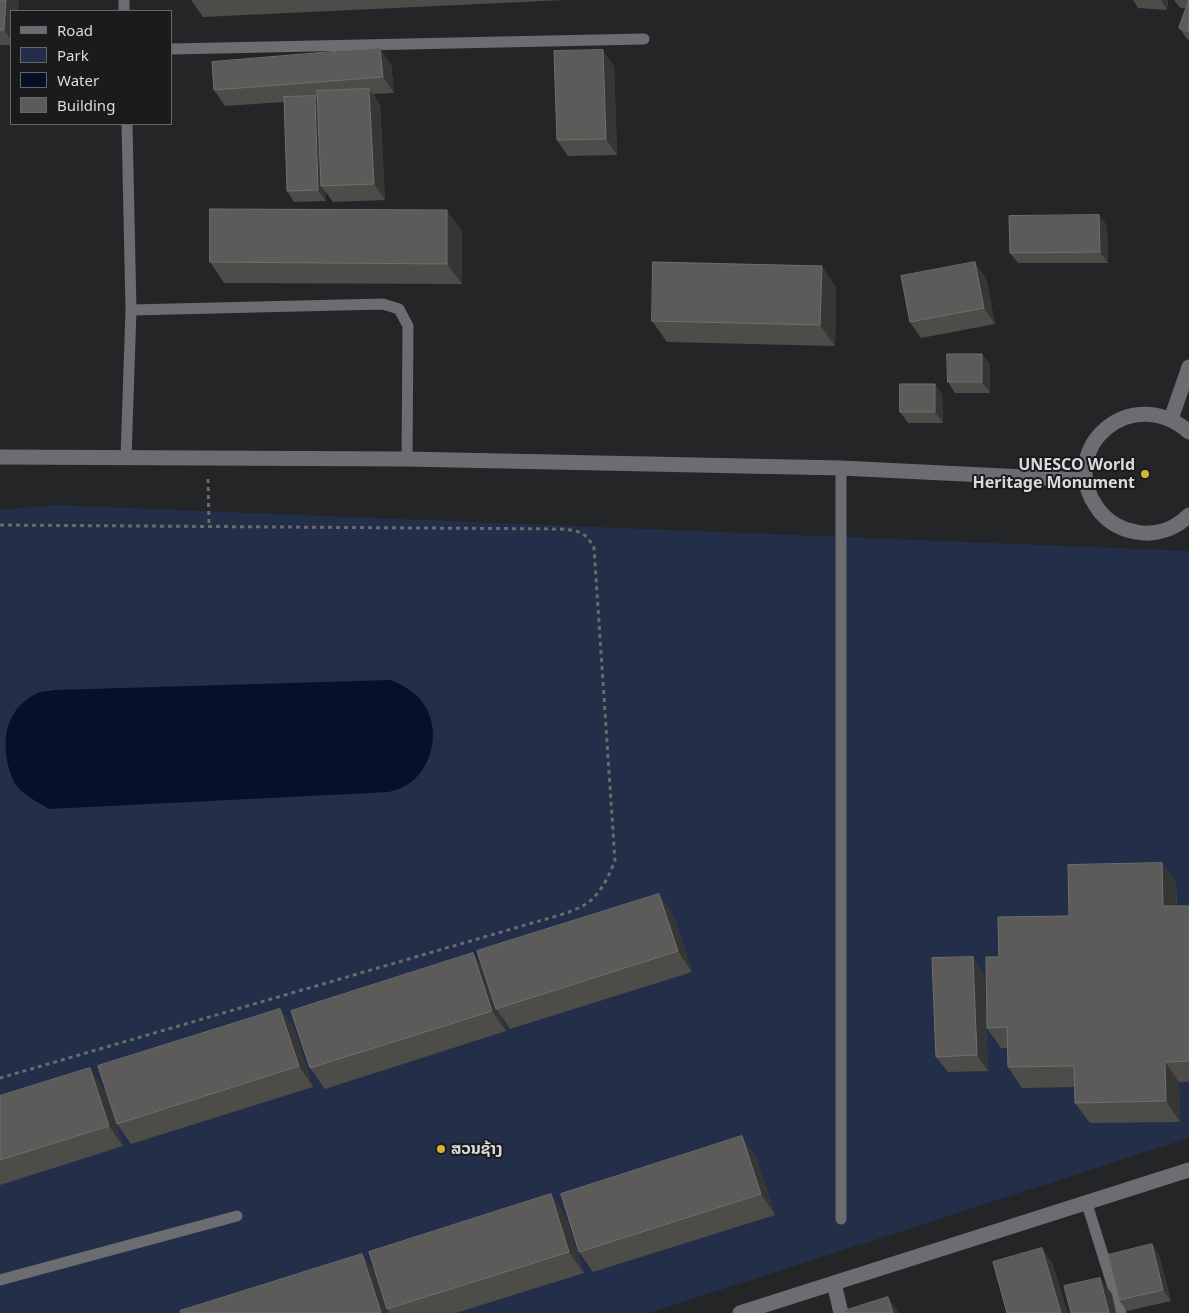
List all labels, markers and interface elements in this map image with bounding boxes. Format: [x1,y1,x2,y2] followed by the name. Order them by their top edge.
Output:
[10,10,172,125] legend
[57,20,93,40] text: Road
[57,45,89,65] text: Park
[57,70,99,90] text: Water
[57,95,115,115] text: Building
[973,455,1135,493] place label: UNESCO World Heritage Monument
[1139,468,1151,480] marker: UNESCO World Heritage Monument
[451,1139,502,1159] place label: ສວນຊ້າງ
[435,1143,447,1155] marker: ສວນຊ້າງ

